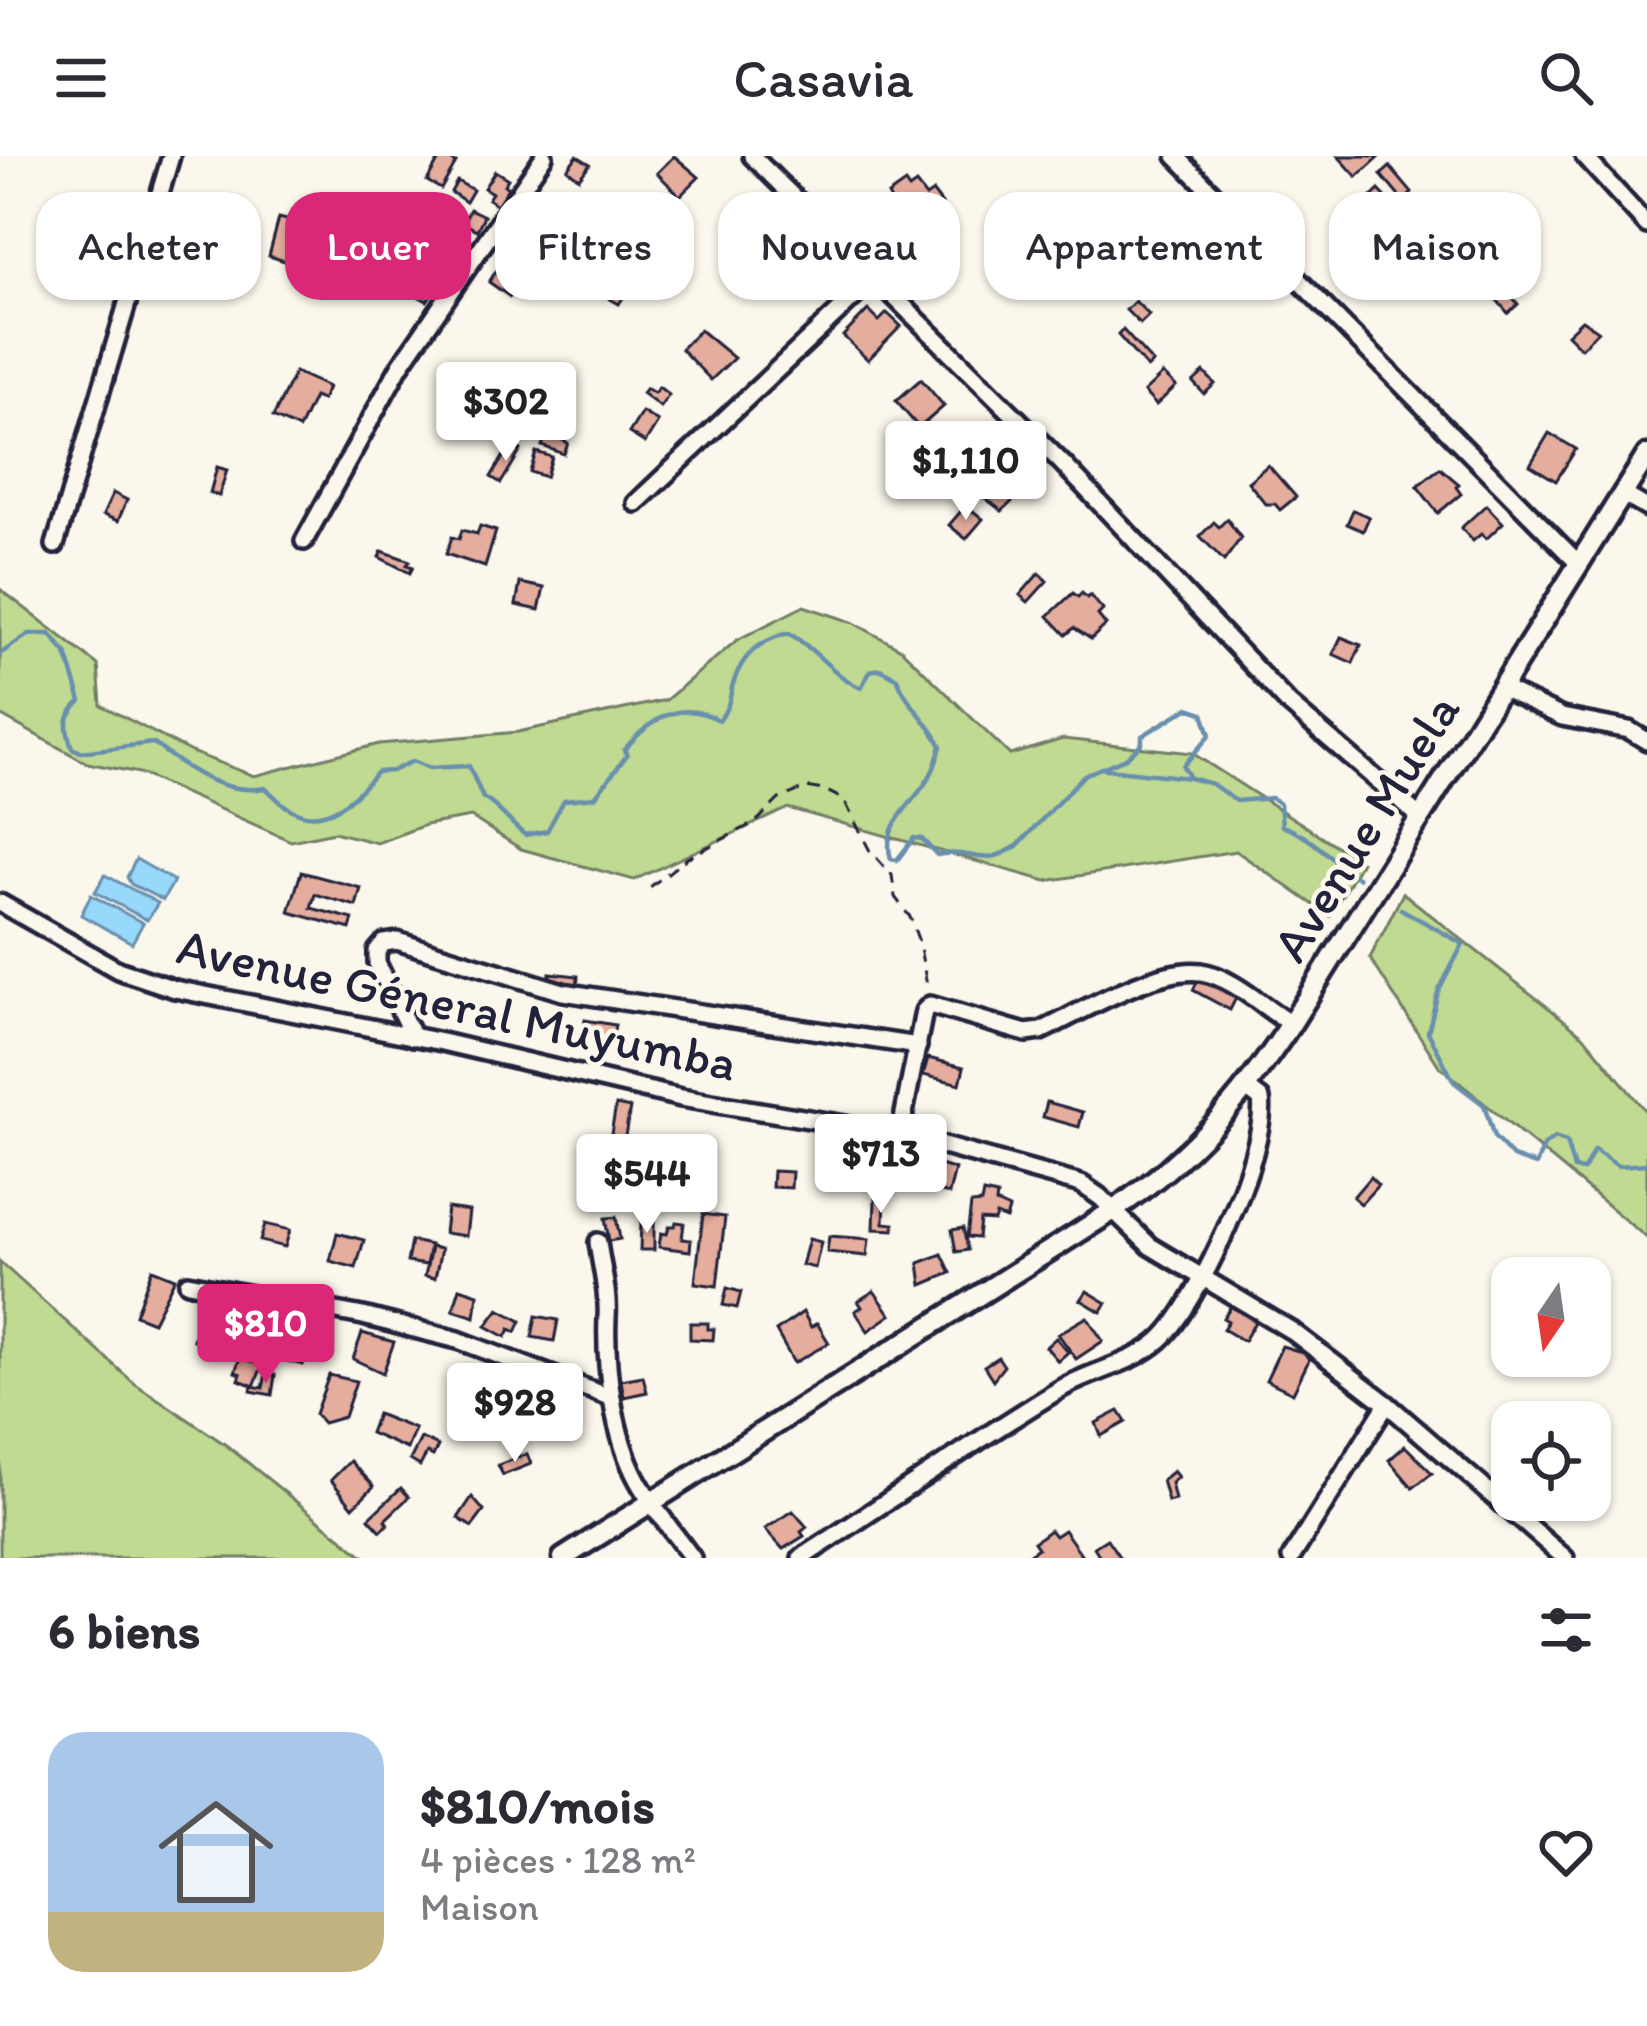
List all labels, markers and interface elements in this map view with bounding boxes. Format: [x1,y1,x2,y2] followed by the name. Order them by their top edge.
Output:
[48,45,114,111] icon: menu
[1533,45,1599,111] icon: search
[733,46,914,111] text: Casavia
[36,192,261,300] chip: Acheter
[285,192,471,300] chip: Louer
[495,192,694,300] chip: Filtres
[718,192,960,300] chip: Nouveau
[984,192,1305,300] chip: Appartement
[1329,192,1541,300] chip: Maison
[435,362,577,464] pin: $302
[463,377,549,424] text: $302
[868,421,1064,523] pin: $1,110
[912,436,1020,483] text: $1,110
[1259,682,1472,972] street label: Avenue Muela
[172,915,742,1094] street label: Avenue Géneral Muyumba
[810,1114,952,1216] pin: $713
[842,1129,920,1176] text: $713
[576,1134,718,1236] pin: $544
[603,1149,691,1196] text: $544
[1491,1257,1611,1377] north arrow
[1491,1257,1611,1521] map controls
[195,1284,337,1386] pin: $810
[224,1299,308,1346] text: $810
[444,1363,586,1465] pin: $928
[474,1378,556,1425] text: $928
[1491,1401,1611,1521] button: locate
[1533,1597,1599,1663] icon: filters
[48,1600,200,1661] text: 6 biens
[420,1775,655,1836] text: $810/mois
[144,1780,288,1924] icon: home
[1533,1819,1599,1885] icon: heart
[420,1836,696,1883] text: 4 pièces · 128 m²
[420,1883,539,1930] text: Maison

